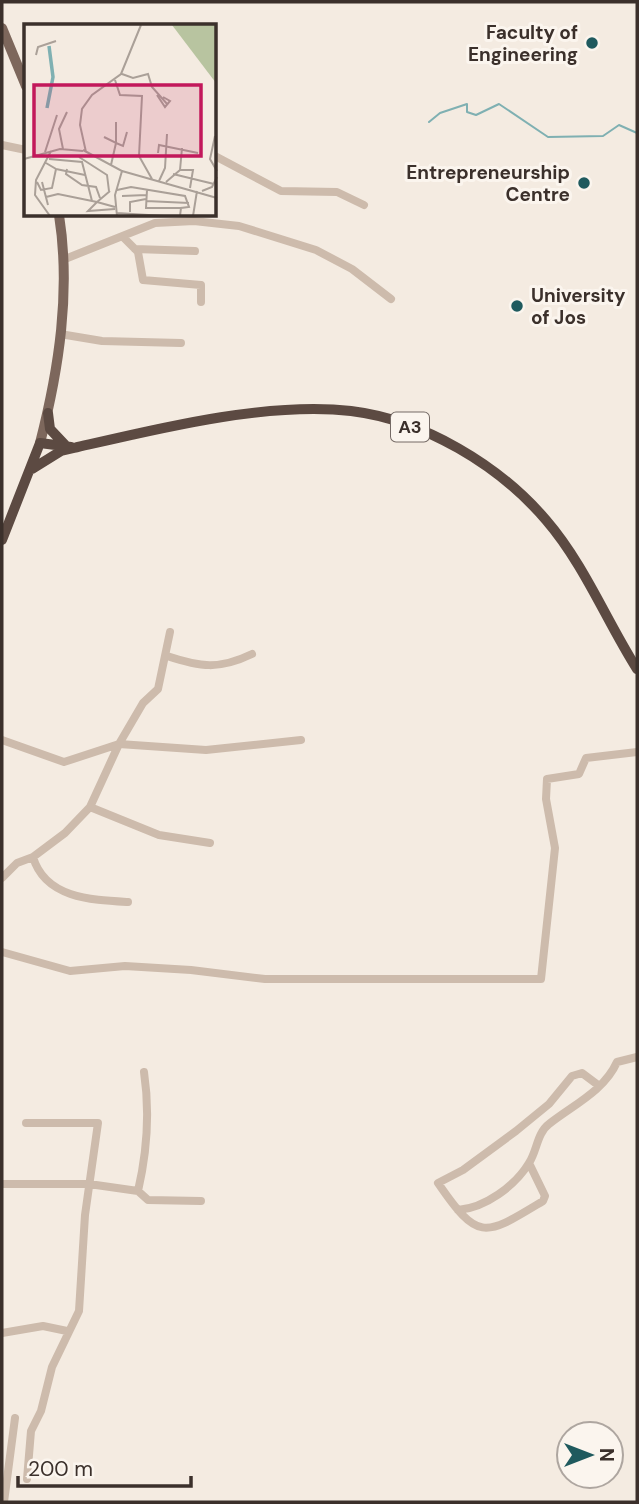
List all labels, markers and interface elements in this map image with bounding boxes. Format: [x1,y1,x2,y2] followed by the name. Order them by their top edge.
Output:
[468,20,578,67] place label: Faculty of Engineering
[24,24,217,217] inset map
[584,35,600,51] marker: Faculty of Engineering
[406,160,570,207] place label: Entrepreneurship Centre
[576,175,592,191] marker: Entrepreneurship Centre
[531,283,626,330] place label: University of Jos
[509,298,525,314] marker: University of Jos
[391,412,429,442] road number: A3
[555,1420,625,1490] north arrow
[18,1444,191,1488] scale bar
[594,1448,619,1462] text: N
[28,1455,93,1483] text: 200 m

